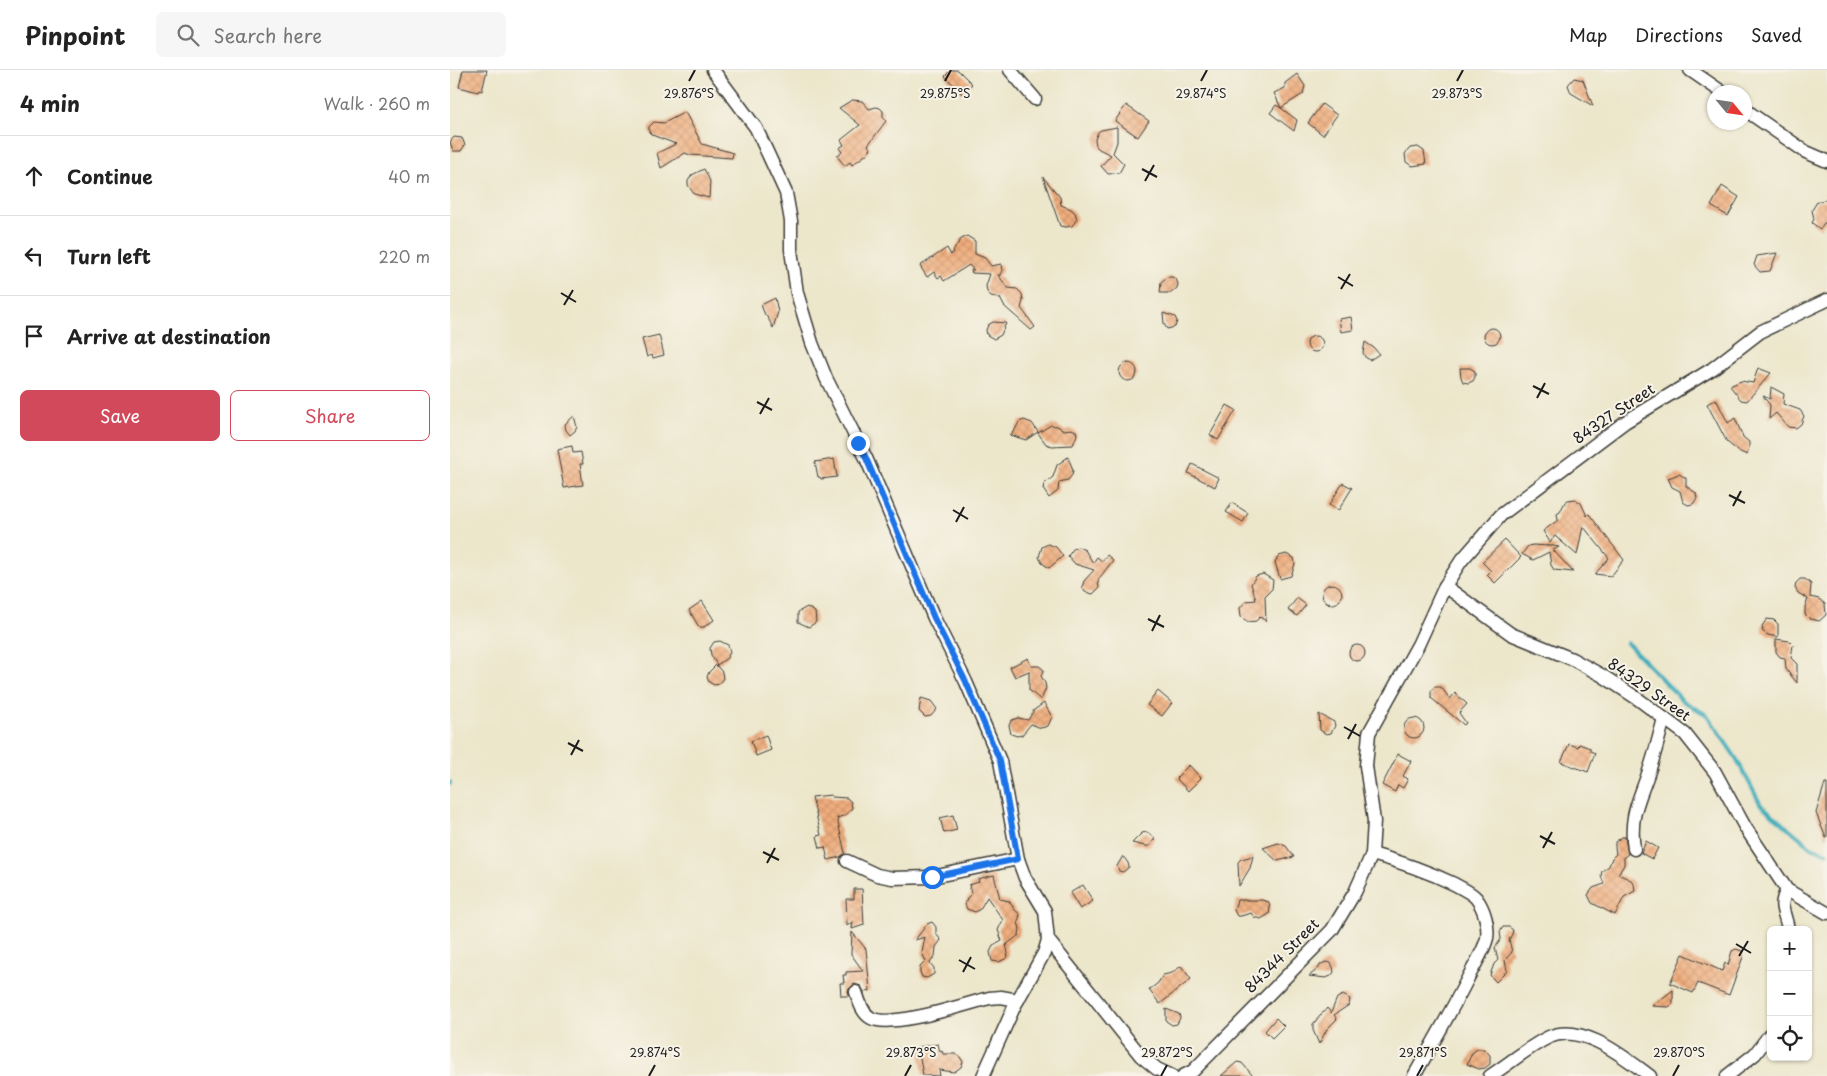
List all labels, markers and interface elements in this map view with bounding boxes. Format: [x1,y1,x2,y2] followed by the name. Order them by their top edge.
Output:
[156,12,506,57] search box
[25,17,126,53] text: Pinpoint
[174,21,202,49] icon: search
[214,21,322,49] text: Search here
[1569,21,1607,48] text: Map
[1635,21,1723,48] text: Directions
[1751,21,1802,48] text: Saved
[664,84,714,102] text: 29.876°S
[920,84,970,102] text: 29.875°S
[1176,84,1226,102] text: 29.874°S
[1431,84,1483,102] text: 29.873°S
[1707,85,1752,130] north arrow
[20,87,80,119] text: 4 min
[324,91,430,115] text: Walk · 260 m
[20,162,48,190] icon: ahead
[67,162,153,190] text: Continue
[388,164,430,188] text: 40 m
[20,242,48,270] icon: left
[67,242,151,270] text: Turn left
[379,244,430,268] text: 220 m
[20,322,48,350] icon: arrive
[67,322,271,350] text: Arrive at destination
[1568,377,1659,449] street label: 84327 Street
[20,390,220,441] button: Save
[230,390,430,441] button: Share
[847,432,870,455] route end
[1604,652,1696,726] street label: 84329 Street
[921,866,944,889] route start
[1238,912,1324,998] street label: 84344 Street
[1767,926,1812,1061] map controls
[1767,926,1812,971] button: +
[1767,971,1812,1016] button: −
[1767,1016,1812,1061] button: locate
[630,1043,680,1061] text: 29.874°S
[885,1043,937,1061] text: 29.873°S
[1141,1043,1193,1061] text: 29.872°S
[1399,1043,1447,1061] text: 29.871°S
[1653,1043,1705,1061] text: 29.870°S

